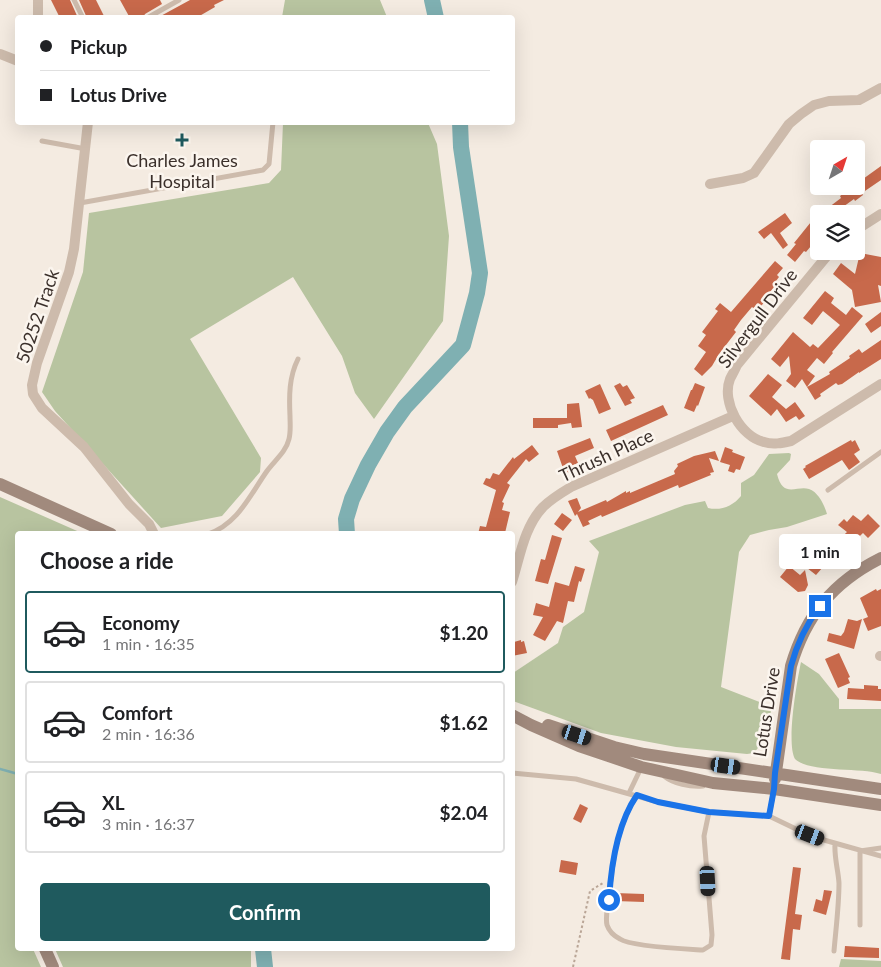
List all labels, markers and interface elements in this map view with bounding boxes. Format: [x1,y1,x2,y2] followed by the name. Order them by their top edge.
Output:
[70,35,127,58] text: Pickup
[70,83,167,106] text: Lotus Drive
[175,133,189,147] marker: Charles James Hospital
[810,140,865,195] north arrow
[810,140,865,260] map controls
[126,149,238,192] place label: Charles James Hospital
[810,205,865,260] button: layers
[713,264,801,372] street label: Silvergull Drive
[11,265,64,366] street label: 50252 Track
[555,424,657,486] street label: Thrush Place
[779,534,861,568] callout: 1 min
[800,542,840,561] text: 1 min
[40,547,174,574] text: Choose a ride
[809,595,831,617] route end
[42,610,87,655] icon: car
[102,611,180,634] text: Economy
[439,621,488,644] text: $1.20
[102,634,195,653] text: 1 min · 16:35
[748,666,784,758] street label: Lotus Drive
[42,700,87,745] icon: car
[102,701,173,724] text: Comfort
[439,711,488,734] text: $1.62
[560,723,593,747] car
[102,724,195,743] text: 2 min · 16:36
[710,756,741,776] car
[42,790,87,835] icon: car
[102,791,125,814] text: XL
[439,801,488,824] text: $2.04
[102,814,195,833] text: 3 min · 16:37
[793,823,826,847] car
[699,866,716,896] car
[40,883,490,941] button: Confirm
[598,889,620,911] route start

